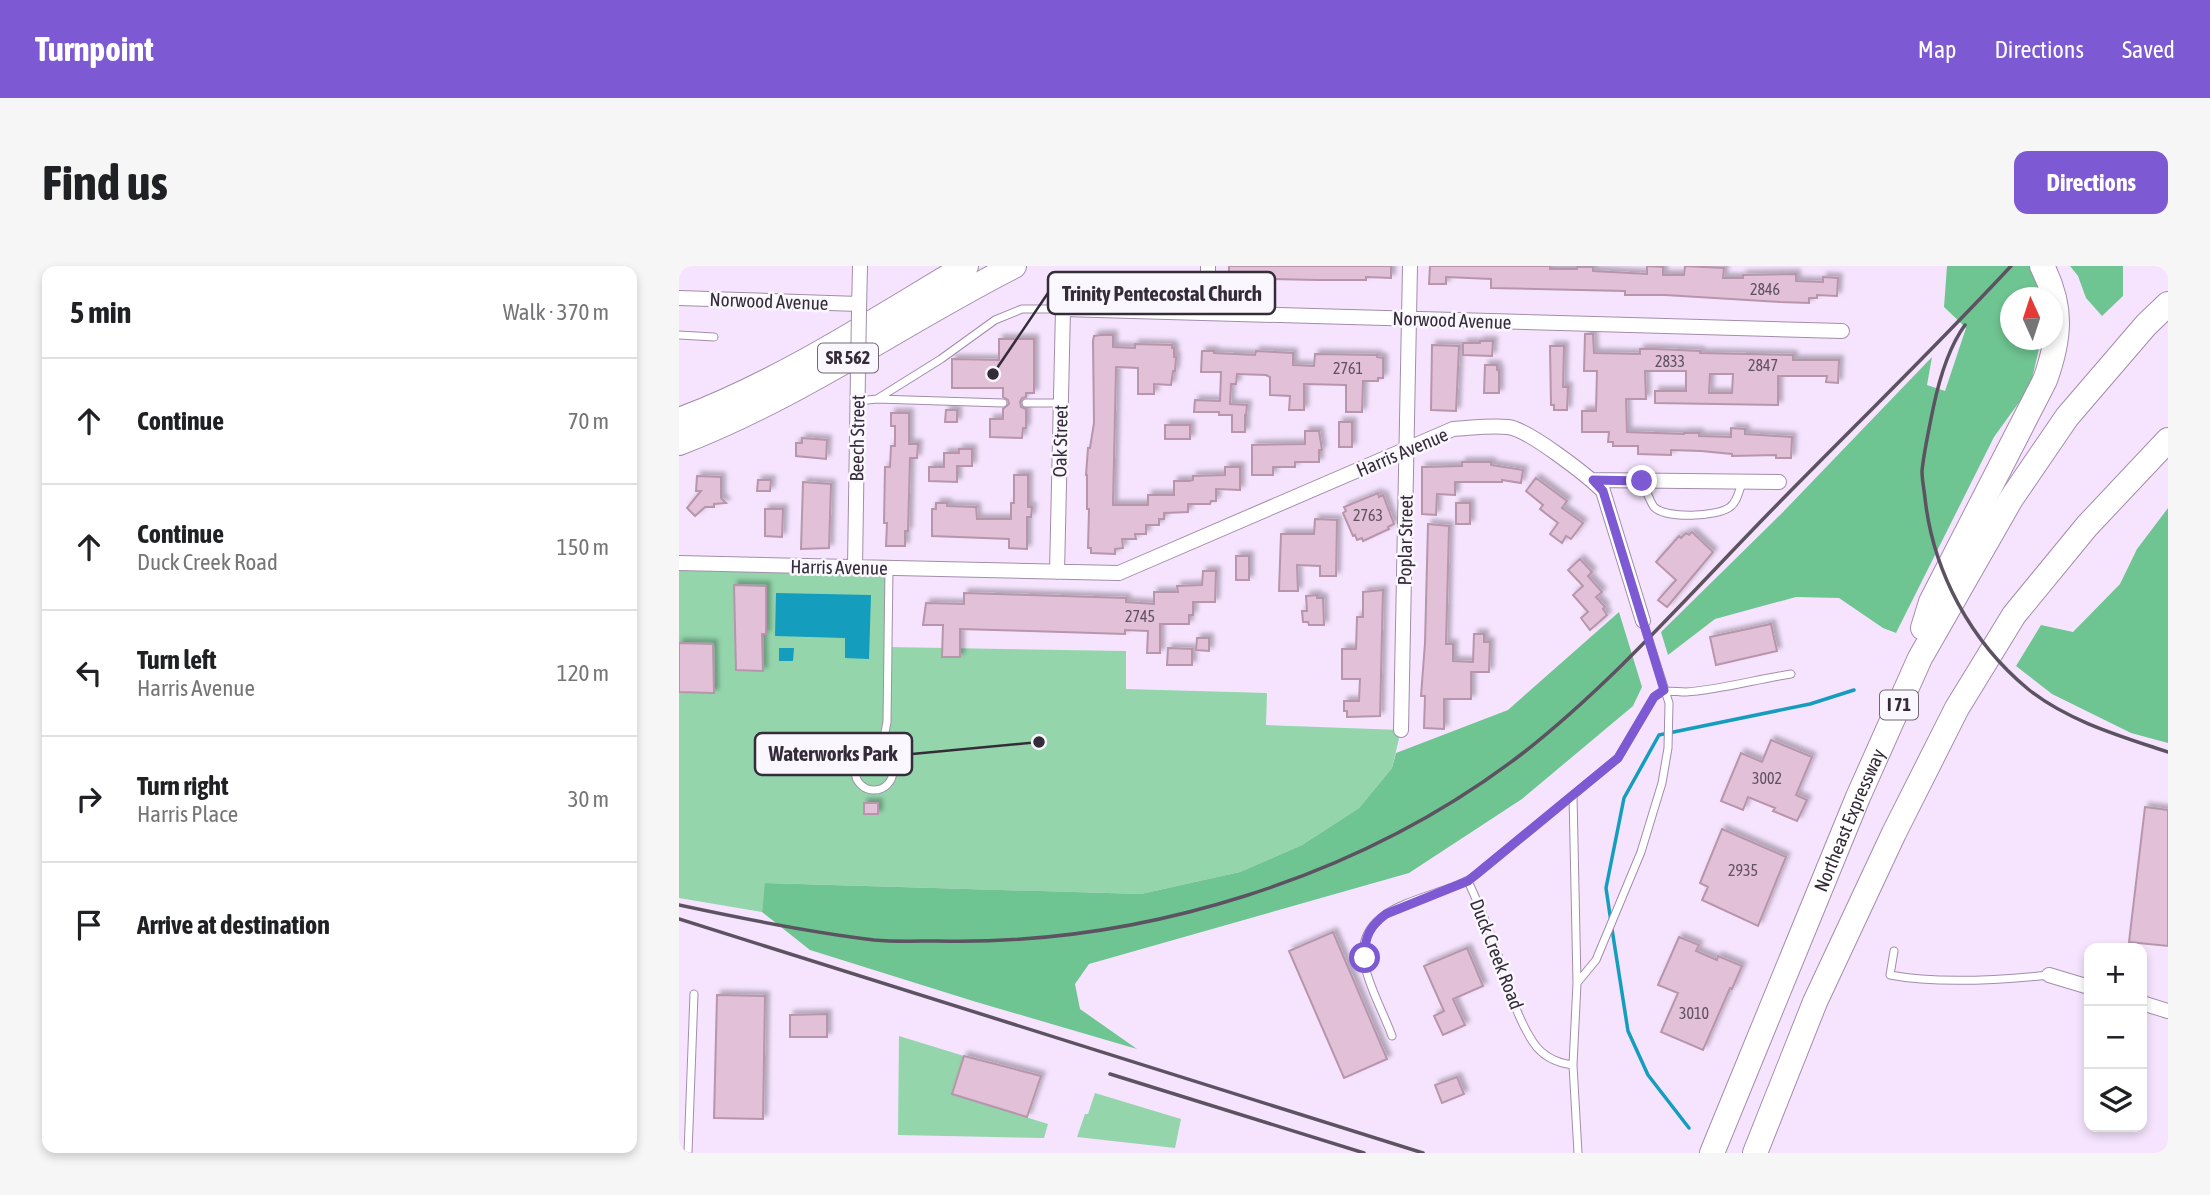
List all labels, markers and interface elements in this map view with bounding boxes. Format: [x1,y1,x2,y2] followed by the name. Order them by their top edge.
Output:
[35,30,154,68] text: Turnpoint
[1918,36,1956,63] text: Map
[1994,36,2084,63] text: Directions
[2122,36,2175,63] text: Saved
[2014,151,2168,214] button: Directions
[42,154,168,210] text: Find us
[1048,272,1275,314] callout: Trinity Pentecostal Church
[1750,280,1780,298] house number: 2846
[1062,281,1262,305] text: Trinity Pentecostal Church
[2000,287,2063,350] north arrow
[709,288,829,314] street label: Norwood Avenue
[70,295,131,329] text: 5 min
[503,299,609,325] text: Walk · 370 m
[1392,307,1512,333] street label: Norwood Avenue
[818,344,878,372] road number: SR 562
[1655,352,1685,370] house number: 2833
[1748,356,1778,374] house number: 2847
[1333,359,1363,377] house number: 2761
[845,395,869,481] street label: Beech Street
[70,402,108,440] icon: ahead
[1048,405,1072,477] street label: Oak Street
[137,406,224,436] text: Continue
[568,408,609,434] text: 70 m
[1353,423,1451,481] street label: Harris Avenue
[1626,465,1657,496] route end
[1393,494,1417,586] street label: Poplar Street
[1353,506,1383,524] house number: 2763
[137,519,224,549] text: Continue
[70,528,108,566] icon: ahead
[557,534,609,560] text: 150 m
[137,549,278,575] text: Duck Creek Road
[790,555,888,579] street label: Harris Avenue
[1125,607,1155,625] house number: 2745
[137,645,217,675] text: Turn left
[70,654,108,692] icon: left
[557,660,609,686] text: 120 m
[137,675,255,701] text: Harris Avenue
[1880,690,1918,720] road number: I 71
[755,733,912,775] callout: Waterworks Park
[768,741,898,765] text: Waterworks Park
[1809,745,1889,895] street label: Northeast Expressway
[1752,769,1782,787] house number: 3002
[137,771,228,801] text: Turn right
[70,780,108,818] icon: right
[568,786,609,812] text: 30 m
[137,801,238,827] text: Harris Place
[1728,861,1758,879] house number: 2935
[1466,896,1528,1012] street label: Duck Creek Road
[70,906,108,944] icon: arrive
[137,910,330,940] text: Arrive at destination
[1349,942,1380,973] route start
[2084,943,2147,1132] map controls
[2084,943,2147,1006] button: +
[1679,1004,1709,1022] house number: 3010
[2084,1006,2147,1069] button: −
[2084,1069,2147,1132] button: layers

